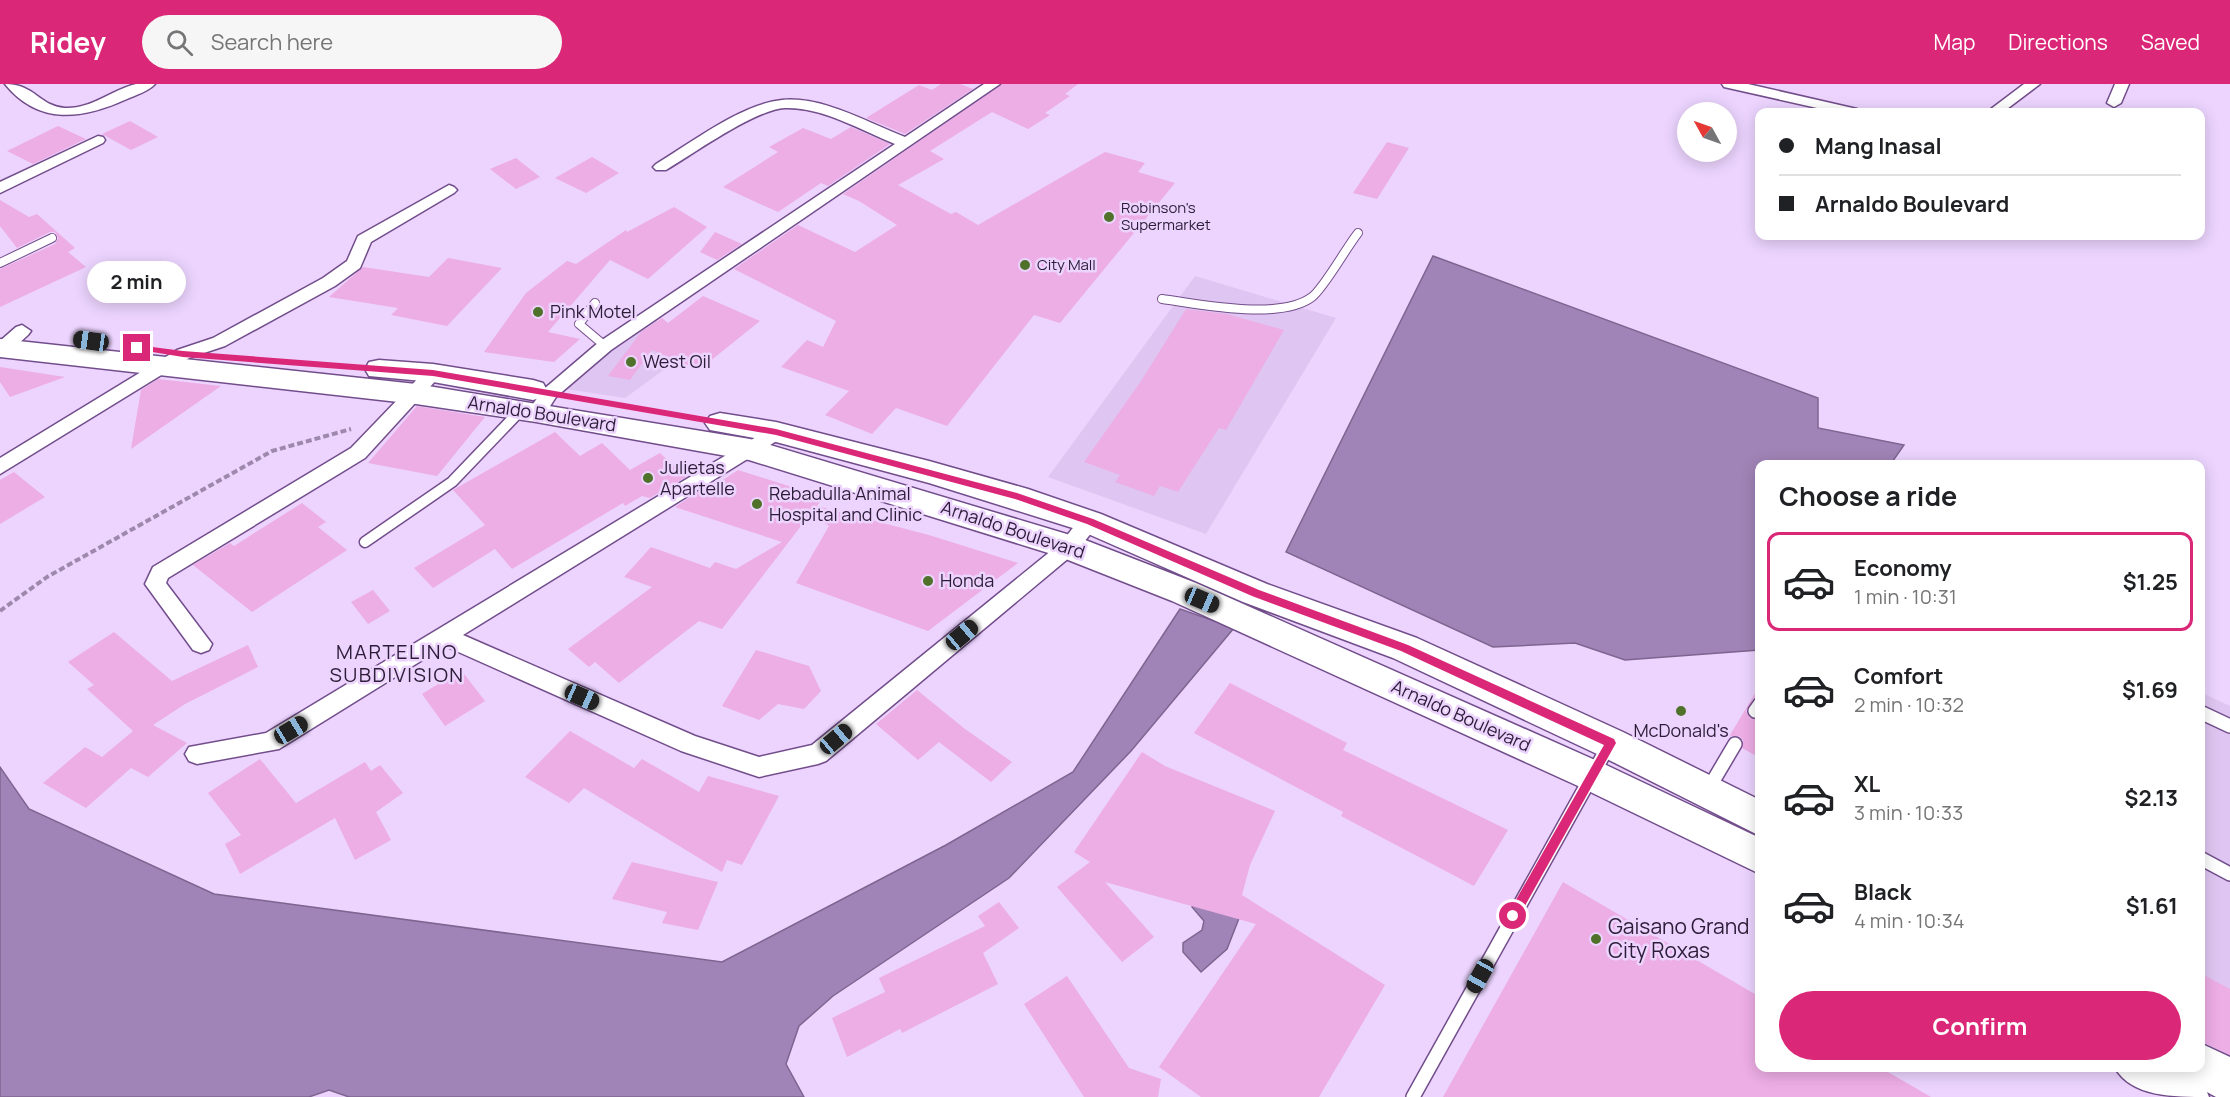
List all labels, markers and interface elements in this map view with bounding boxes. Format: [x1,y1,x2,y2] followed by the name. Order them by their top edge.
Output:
[142,15,562,69] search box
[30,23,106,61] text: Ridey
[163,26,196,59] icon: search
[211,27,333,57] text: Search here
[1934,28,1975,56] text: Map
[2008,28,2108,56] text: Directions
[2141,28,2200,56] text: Saved
[1677,102,1737,162] north arrow
[1677,102,1737,162] map controls
[1815,131,1942,161] text: Mang Inasal
[1815,189,2009,219] text: Arnaldo Boulevard
[1121,197,1211,235] place label: Robinson's Supermarket
[1102,210,1116,224] marker: Robinson's Supermarket
[1037,254,1096,275] place label: City Mall
[1018,258,1032,272] marker: City Mall
[88,261,186,303] callout: 2 min
[110,268,163,295] text: 2 min
[550,299,636,323] place label: Pink Motel
[531,305,545,319] marker: Pink Motel
[72,330,110,352] car
[123,334,150,361] route end
[643,349,711,373] place label: West Oil
[624,355,638,369] marker: West Oil
[466,389,618,437] street label: Arnaldo Boulevard
[660,455,735,500] place label: Julietas Apartelle
[641,471,655,485] marker: Julietas Apartelle
[1779,477,1957,514] text: Choose a ride
[769,481,922,526] place label: Rebadulla Animal Hospital and Clinic
[938,494,1088,564] street label: Arnaldo Boulevard
[750,497,764,511] marker: Rebadulla Animal Hospital and Clinic
[1854,553,1952,583] text: Economy
[1782,555,1836,609] icon: car
[2123,567,2178,597] text: $1.25
[940,568,994,592] place label: Honda
[921,574,935,588] marker: Honda
[1854,583,1957,610] text: 1 min · 10:31
[1182,585,1222,615] car
[942,617,982,653] car
[329,638,465,688] district label: MARTELINO SUBDIVISION
[1854,661,1943,691] text: Comfort
[1782,663,1836,717] icon: car
[1388,674,1535,757] street label: Arnaldo Boulevard
[2122,675,2178,705] text: $1.69
[562,681,602,713] car
[1854,691,1964,718] text: 2 min · 10:32
[1674,704,1688,718] marker: McDonald's
[271,713,311,747] car
[1633,718,1729,742] place label: McDonald's
[816,721,856,757] car
[1854,769,1880,799] text: XL
[1782,771,1836,825] icon: car
[2125,783,2178,813] text: $2.13
[1854,799,1963,826] text: 3 min · 10:33
[1854,877,1911,907] text: Black
[1782,879,1836,933] icon: car
[2126,891,2178,921] text: $1.61
[1499,902,1526,929] route start
[1854,907,1965,934] text: 4 min · 10:34
[1608,912,1750,964] place label: Gaisano Grand City Roxas
[1589,932,1603,946] marker: Gaisano Grand City Roxas
[1463,956,1497,996] car
[1779,991,2181,1060] button: Confirm

